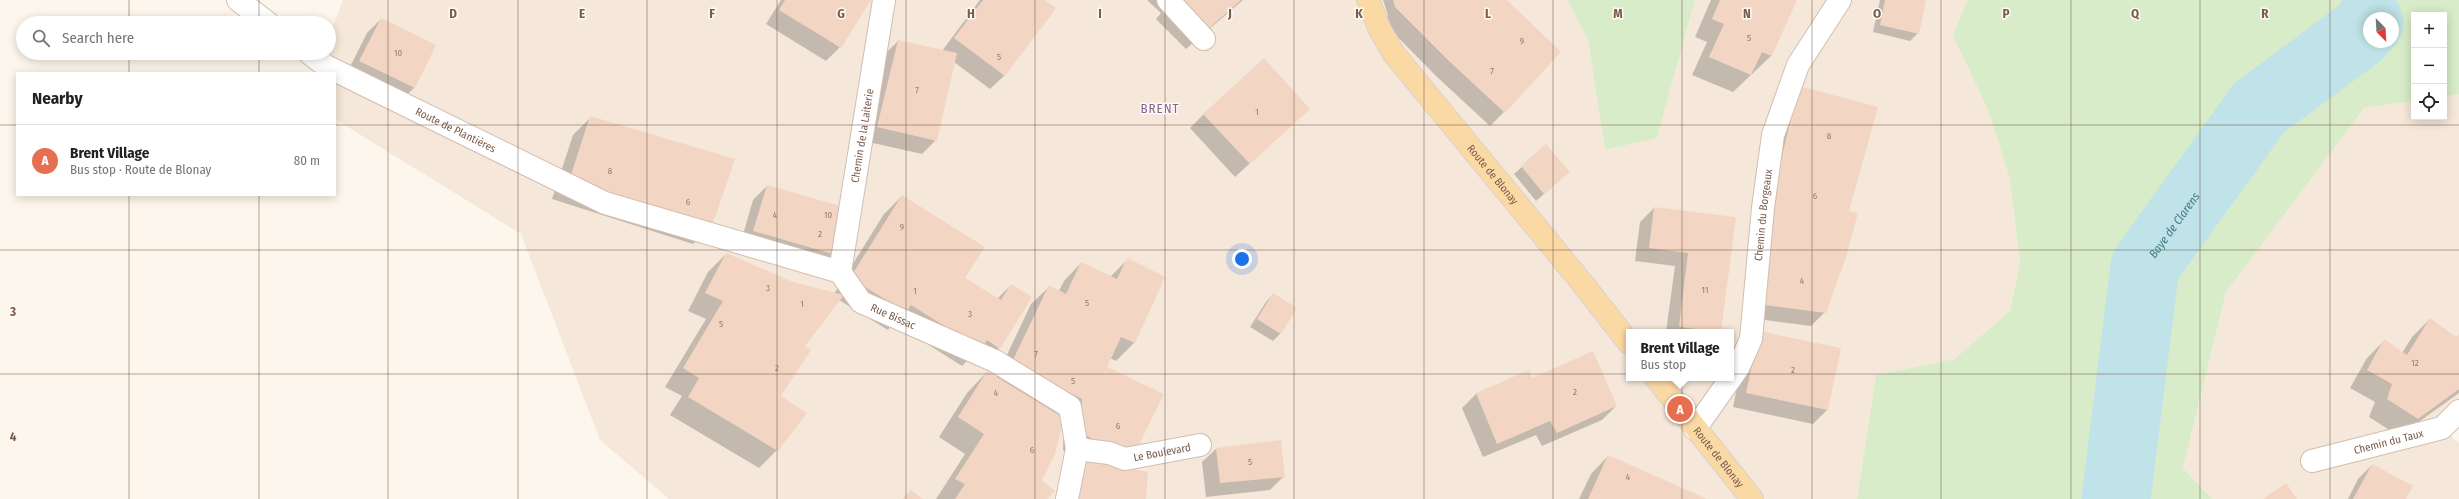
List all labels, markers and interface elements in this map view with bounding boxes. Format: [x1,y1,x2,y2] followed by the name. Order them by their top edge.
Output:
[449,6,457,21] text: D
[579,6,585,21] text: E
[709,6,715,21] text: F
[837,6,845,21] text: G
[967,6,975,21] text: H
[1098,6,1102,21] text: I
[1227,6,1232,21] text: J
[1355,6,1363,21] text: K
[1485,6,1491,21] text: L
[1613,6,1623,21] text: M
[1743,6,1751,21] text: N
[1873,6,1881,21] text: O
[2002,6,2010,21] text: P
[2131,6,2140,21] text: Q
[2261,6,2269,21] text: R
[2363,12,2399,48] north arrow
[2411,12,2447,120] map controls
[2411,12,2447,48] button: +
[16,16,336,60] search box
[30,27,52,49] icon: search
[62,29,134,47] text: Search here
[1747,33,1751,43] house number: 5
[1520,36,1524,46] house number: 9
[394,48,402,58] house number: 10
[2411,48,2447,84] button: −
[997,52,1001,62] house number: 5
[1490,66,1494,76] house number: 7
[2411,84,2447,120] button: locate
[915,85,919,95] house number: 7
[32,88,83,109] text: Nearby
[848,88,876,184] street label: Chemin de la Laiterie
[1140,101,1180,116] district label: BRENT
[413,104,498,155] street label: Route de Plantières
[1255,107,1259,117] house number: 1
[1827,131,1832,141] house number: 8
[1465,142,1521,207] street label: Route de Blonay
[70,144,149,162] text: Brent Village
[41,153,49,168] text: A
[294,153,320,168] text: 80 m
[70,162,211,177] text: Bus stop · Route de Blonay
[608,166,613,176] house number: 8
[1752,168,1775,262] street label: Chemin du Borgeaux
[2146,190,2203,261] water label: Baye de Clarens
[1813,191,1818,201] house number: 6
[686,197,691,207] house number: 6
[773,210,778,220] house number: 4
[824,210,832,220] house number: 10
[900,222,904,232] house number: 9
[818,229,822,239] house number: 2
[1232,249,1252,269] your location
[1800,276,1805,286] house number: 4
[766,283,770,293] house number: 3
[1702,285,1708,295] house number: 11
[913,286,917,296] house number: 1
[1085,298,1089,308] house number: 5
[800,299,804,309] house number: 1
[869,301,918,332] street label: Rue Bissac
[9,304,16,319] text: 3
[968,309,972,319] house number: 3
[719,319,723,329] house number: 5
[1626,329,1734,381] popup
[1640,339,1720,357] text: Brent Village
[1034,349,1038,359] house number: 7
[1640,357,1686,372] text: Bus stop
[2411,358,2419,368] house number: 12
[775,363,779,373] house number: 2
[1791,365,1795,375] house number: 2
[1071,376,1075,386] house number: 5
[1573,387,1577,397] house number: 2
[994,388,999,398] house number: 4
[1667,394,1693,424] pin: A
[1116,421,1121,431] house number: 6
[1691,424,1747,490] street label: Route de Blonay
[2352,426,2425,457] street label: Chemin du Taux
[10,429,17,444] text: 4
[1132,440,1192,464] street label: Le Boulevard
[1030,445,1035,455] house number: 6
[1248,457,1252,467] house number: 5
[1626,472,1631,482] house number: 4

